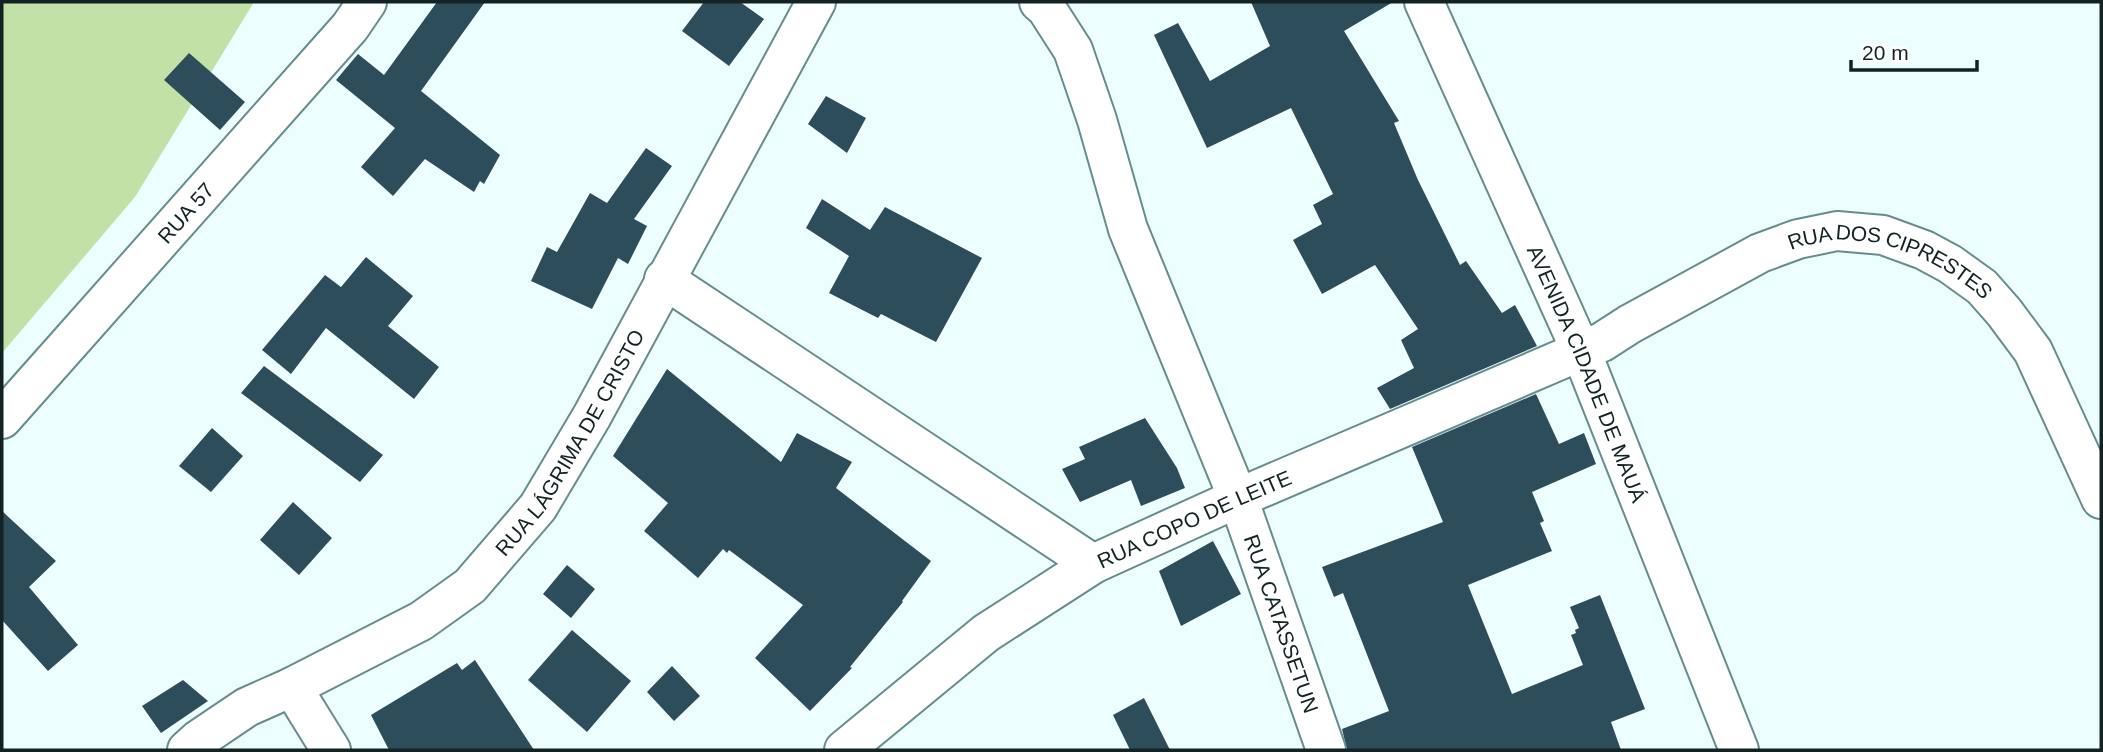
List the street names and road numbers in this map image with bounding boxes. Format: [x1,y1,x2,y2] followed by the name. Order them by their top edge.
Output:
[153,178,218,247] street label: RUA 57
[1784,219,1998,303] street label: RUA DOS CIPRESTES
[1523,242,1651,505] street label: AVENIDA CIDADE DE MAUÁ
[490,325,648,560] street label: RUA LÁGRIMA DE CRISTO
[1093,465,1294,572] street label: RUA COPO DE LEITE
[1240,531,1324,716] street label: RUA CATASSETUN

